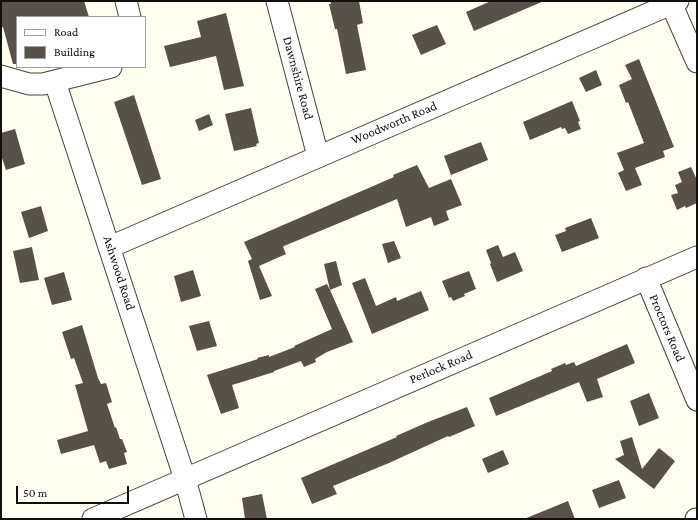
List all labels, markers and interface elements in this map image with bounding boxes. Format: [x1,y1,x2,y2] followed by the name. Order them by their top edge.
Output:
[16,16,146,68] legend
[54,25,78,39] text: Road
[279,35,317,121] street label: Dawnshire Road
[54,45,95,59] text: Building
[349,98,439,148] street label: Woodworth Road
[100,234,138,312] street label: Ashwood Road
[646,292,688,364] street label: Proctors Road
[407,347,475,387] street label: Perlock Road
[18,478,131,504] scale bar
[23,486,47,500] text: 50 m

